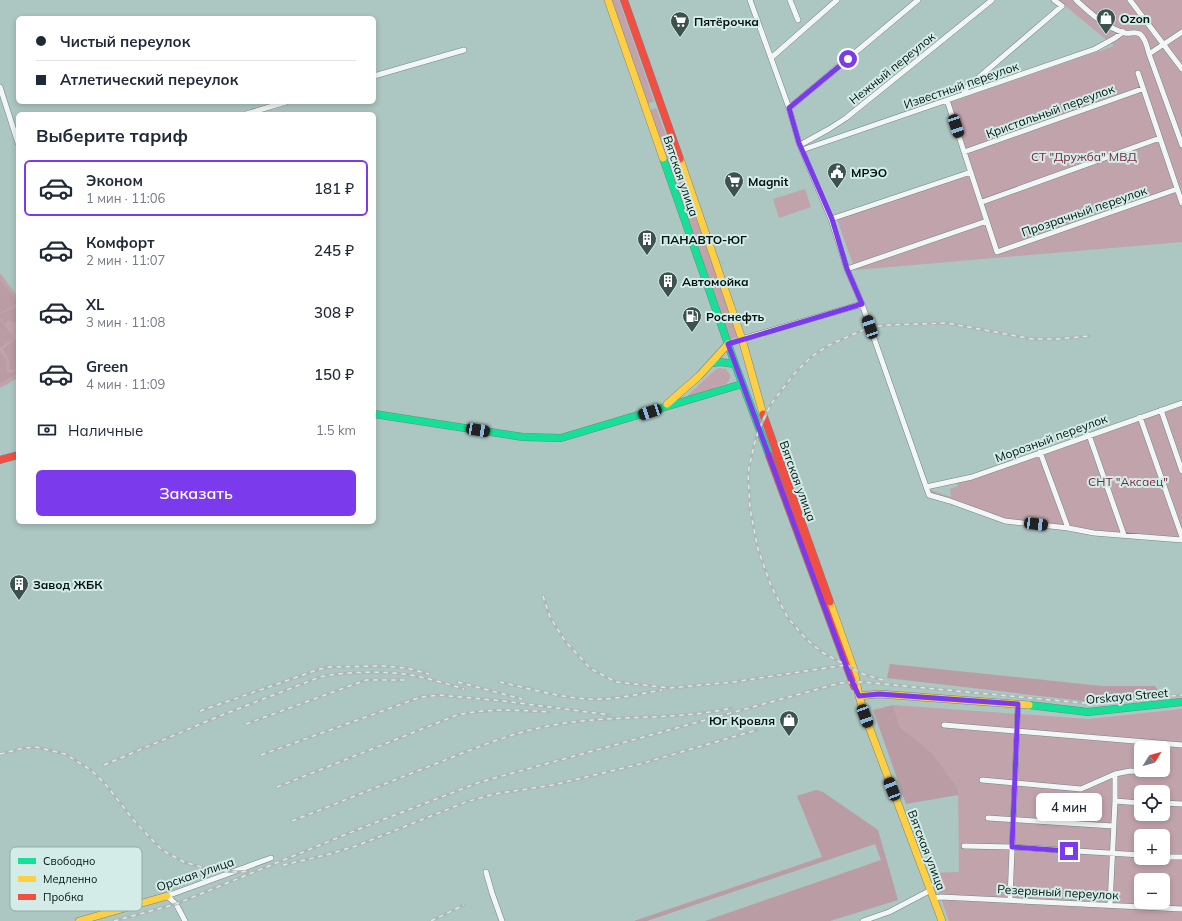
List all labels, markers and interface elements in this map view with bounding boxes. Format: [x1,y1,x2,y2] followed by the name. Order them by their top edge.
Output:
[1095,7,1117,35] shop icon: Ozon
[669,10,691,38] supermarket icon: Пятёрочка
[1120,11,1150,26] place label: Ozon
[694,14,759,29] place label: Пятёрочка
[846,28,938,107] street label: Нежный переулок
[60,32,190,51] text: Чистый переулок
[839,50,857,68] route start
[902,58,1021,112] street label: Известный переулок
[60,70,238,89] text: Атлетический переулок
[984,81,1117,141] street label: Кристальный переулок
[947,113,965,139] car
[36,124,188,147] text: Выберите тариф
[660,134,702,218] street label: Вятская улица
[1031,149,1137,164] park label: СТ "Дружба" МВД
[826,161,848,189] public building icon: МРЭО
[851,165,887,180] place label: МРЭО
[38,170,74,206] icon: car
[723,170,745,198] supermarket icon: Magnit
[86,171,143,190] text: Эконом
[748,174,789,189] place label: Magnit
[314,179,354,198] text: 181 ₽
[1019,182,1149,240] street label: Прозрачный переулок
[86,190,165,206] text: 1 мин · 11:06
[636,228,658,256] building icon: ПАНАВТО-ЮГ
[38,232,74,268] icon: car
[661,232,747,247] place label: ПАНАВТО-ЮГ
[86,233,155,252] text: Комфорт
[314,241,354,260] text: 245 ₽
[86,252,165,268] text: 2 мин · 11:07
[657,270,679,298] building icon: Автомойка
[682,274,749,289] place label: Автомойка
[38,294,74,330] icon: car
[86,295,104,314] text: XL
[314,303,354,322] text: 308 ₽
[681,305,703,333] fuel station icon: Роснефть
[706,309,765,324] place label: Роснефть
[86,314,165,330] text: 3 мин · 11:08
[861,314,879,340] car
[38,356,74,392] icon: car
[86,357,128,376] text: Green
[314,365,354,384] text: 150 ₽
[86,376,165,392] text: 4 мин · 11:09
[637,403,663,421] car
[993,411,1110,465] street label: Морозный переулок
[36,419,58,441] icon: cash
[68,421,143,440] text: Наличные
[316,422,356,438] text: 1.5 km
[465,422,491,438] car
[776,439,820,523] street label: Вятская улица
[36,470,356,516] button: Заказать
[1088,474,1168,489] park label: СНТ "Аксаец"
[1023,517,1049,531] car
[8,573,30,601] building icon: Завод ЖБК
[33,577,103,592] place label: Завод ЖБК
[1085,685,1169,707] street label: Orskaya Street
[855,703,875,729] car
[778,709,800,737] shop icon: Юг Кровля
[709,713,775,728] place label: Юг Кровля
[1134,741,1170,777] north arrow
[1134,741,1170,909] map controls
[882,776,902,802] car
[1134,785,1170,821] button: locate
[1036,793,1102,821] callout: 4 мин
[1051,799,1087,815] text: 4 мин
[905,808,949,892] street label: Вятская улица
[1134,829,1170,865] button: +
[1060,842,1078,860] route end
[10,847,142,911] legend
[43,854,96,868] text: Свободно
[154,854,236,894] street label: Орская улица
[43,872,97,886] text: Медленно
[1134,873,1170,909] button: −
[997,881,1120,903] street label: Резервный переулок
[43,890,84,904] text: Пробка

